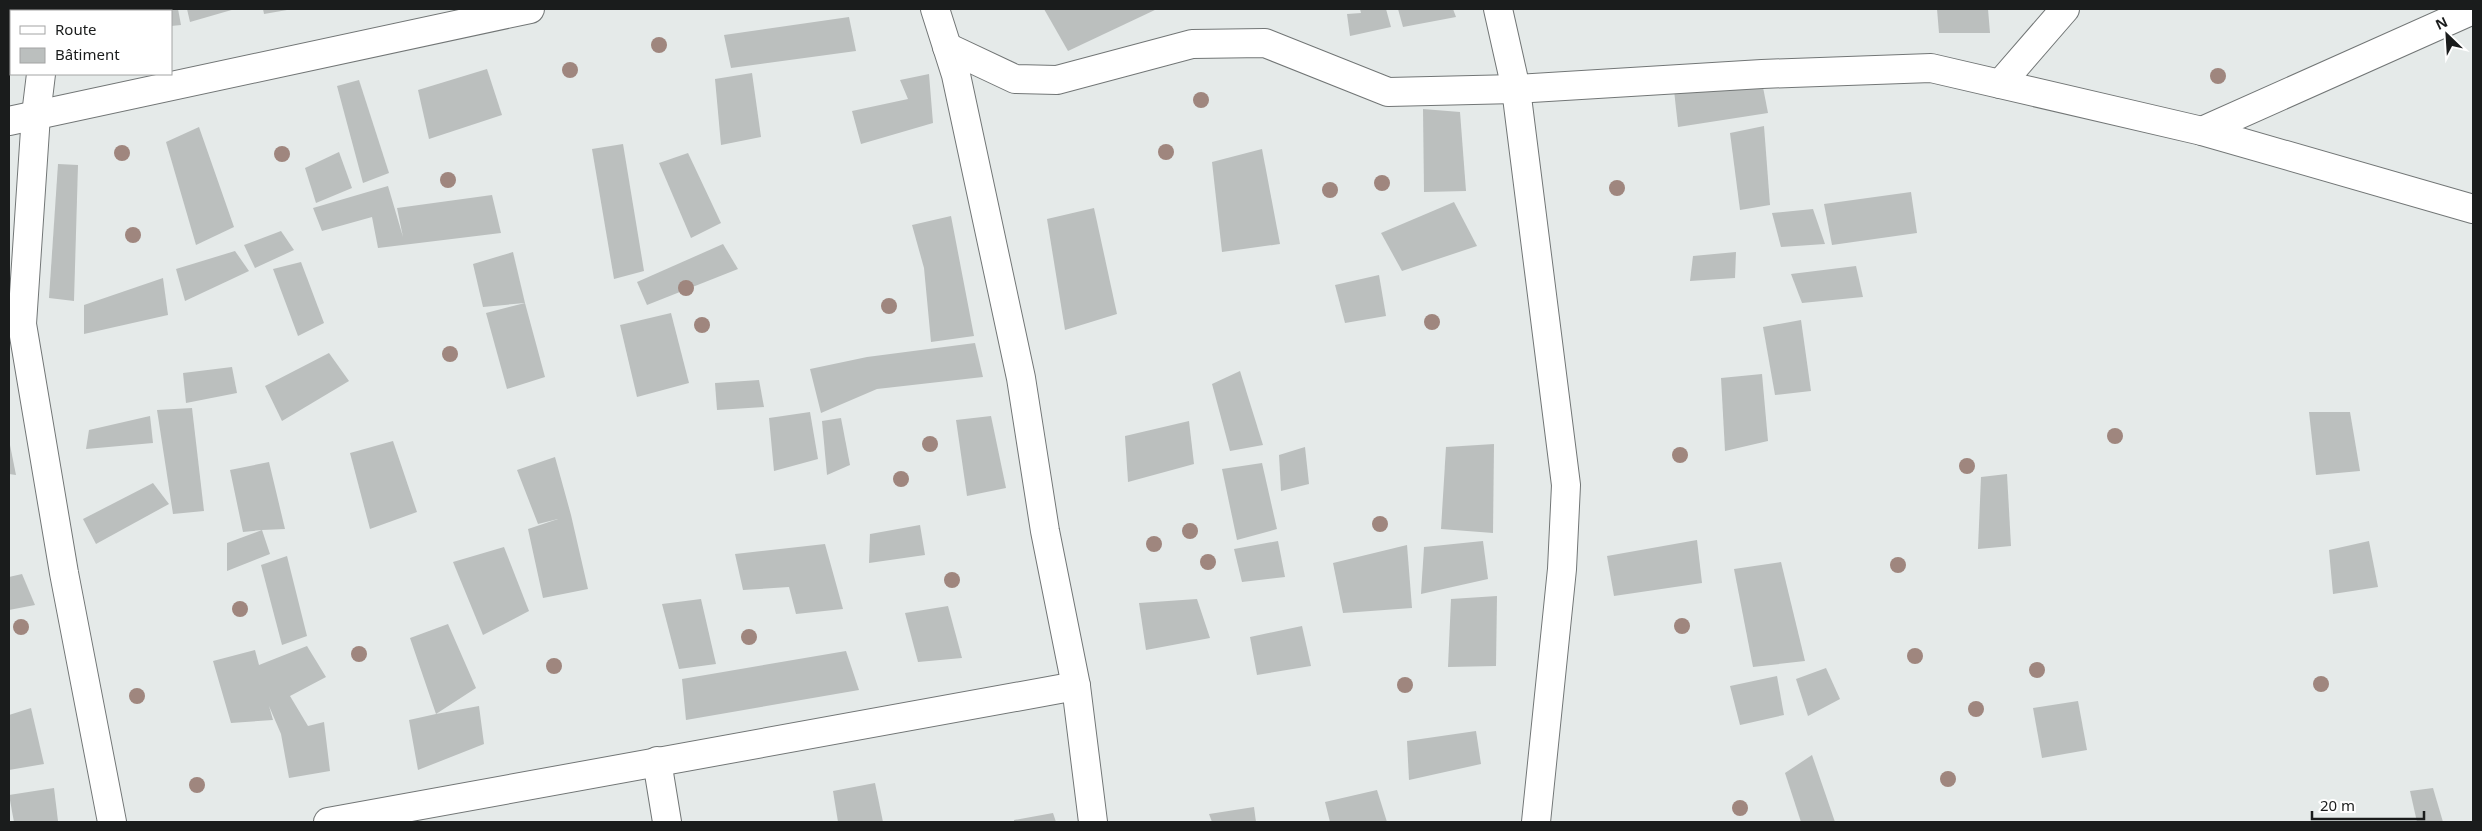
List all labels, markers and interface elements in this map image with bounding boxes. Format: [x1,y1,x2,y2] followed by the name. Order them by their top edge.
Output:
[10,10,172,75] legend
[2422,10,2472,60] north arrow
[2432,12,2450,34] text: N
[55,19,97,39] text: Route
[55,44,120,64] text: Bâtiment
[2312,788,2424,820] scale bar
[2320,795,2355,815] text: 20 m

